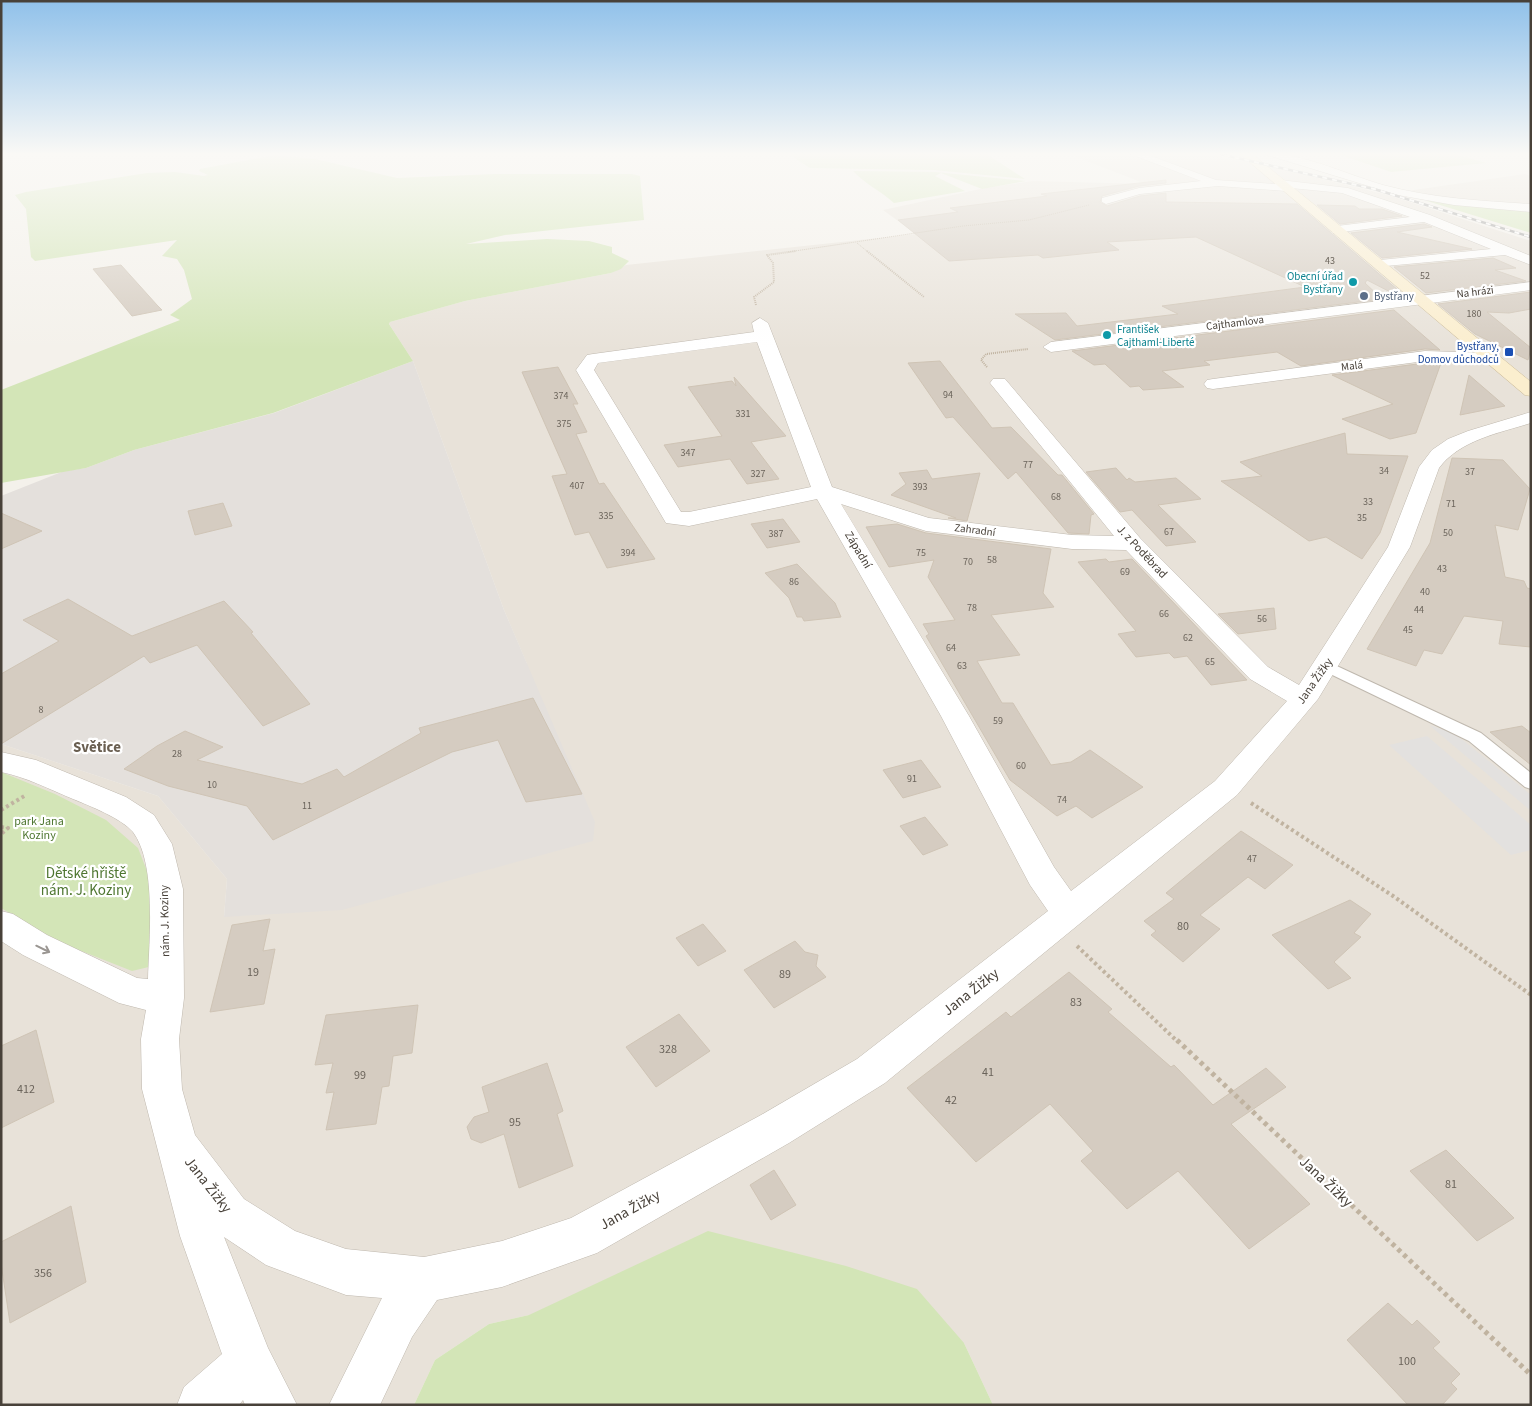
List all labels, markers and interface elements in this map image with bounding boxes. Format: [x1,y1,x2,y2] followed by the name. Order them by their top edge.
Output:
[1325,254,1335,268] house number: 43
[1287,269,1343,297] place label: Obecní úřad Bystřany
[1420,269,1430,283] house number: 52
[1347,276,1359,288] marker: Obecní úřad Bystřany
[1456,282,1494,302] street label: Na hrázi
[1374,289,1414,304] place label: Bystřany
[1358,290,1370,302] marker: Bystřany
[1467,307,1481,321] house number: 180
[1205,312,1265,334] street label: Cajthamlova
[1117,322,1195,350] place label: František Cajthaml-Liberté
[1101,329,1113,341] marker: František Cajthaml-Liberté
[1418,339,1499,367] place label: Bystřany, Domov důchodců
[1503,346,1515,358] marker: Bystřany, Domov důchodců
[1340,357,1364,375] street label: Malá
[943,388,953,402] house number: 94
[554,389,568,403] house number: 374
[736,407,750,421] house number: 331
[557,417,571,431] house number: 375
[681,446,695,460] house number: 347
[1023,458,1033,472] house number: 77
[1379,464,1389,478] house number: 34
[1465,465,1475,479] house number: 37
[751,467,765,481] house number: 327
[570,479,584,493] house number: 407
[913,480,927,494] house number: 393
[1051,490,1061,504] house number: 68
[1363,495,1373,509] house number: 33
[1446,497,1456,511] house number: 71
[599,509,613,523] house number: 335
[1357,511,1367,525] house number: 35
[954,520,997,540] street label: Zahradní
[1113,522,1171,582] street label: J. z Poděbrad
[1164,525,1174,539] house number: 67
[1443,526,1453,540] house number: 50
[769,527,783,541] house number: 387
[840,528,876,573] street label: Západní
[621,546,635,560] house number: 394
[916,546,926,560] house number: 75
[987,553,997,567] house number: 58
[963,555,973,569] house number: 70
[1437,562,1447,576] house number: 43
[1120,565,1130,579] house number: 69
[789,575,799,589] house number: 86
[1420,585,1430,599] house number: 40
[967,601,977,615] house number: 78
[1414,603,1424,617] house number: 44
[1159,607,1169,621] house number: 66
[1257,612,1267,626] house number: 56
[1403,623,1413,637] house number: 45
[1183,631,1193,645] house number: 62
[946,641,956,655] house number: 64
[1293,654,1337,708] street label: Jana Žižky
[1205,655,1215,669] house number: 65
[957,659,967,673] house number: 63
[39,703,44,717] house number: 8
[993,714,1003,728] house number: 59
[73,737,121,758] district label: Světice
[172,747,182,761] house number: 28
[1016,759,1026,773] house number: 60
[907,772,917,786] house number: 91
[207,778,217,792] house number: 10
[1057,793,1067,807] house number: 74
[302,799,312,813] house number: 11
[14,813,64,844] park label: park Jana Koziny
[1247,852,1257,866] house number: 47
[41,863,131,901] park label: Dětské hřiště nám. J. Koziny
[156,884,174,957] street label: nám. J. Koziny
[1177,918,1189,935] house number: 80
[35,945,50,954] one-way arrow
[938,963,1004,1021] street label: Jana Žižky
[247,964,259,981] house number: 19
[779,966,791,983] house number: 89
[1070,994,1082,1011] house number: 83
[659,1041,677,1058] house number: 328
[982,1064,994,1081] house number: 41
[354,1067,366,1084] house number: 99
[17,1081,35,1098] house number: 412
[945,1092,957,1109] house number: 42
[509,1114,521,1131] house number: 95
[179,1152,237,1218] street label: Jana Žižky
[1295,1152,1357,1212] street label: Jana Žižky
[1445,1176,1457,1193] house number: 81
[596,1185,664,1235] street label: Jana Žižky
[34,1265,52,1282] house number: 356
[1398,1353,1416,1370] house number: 100

